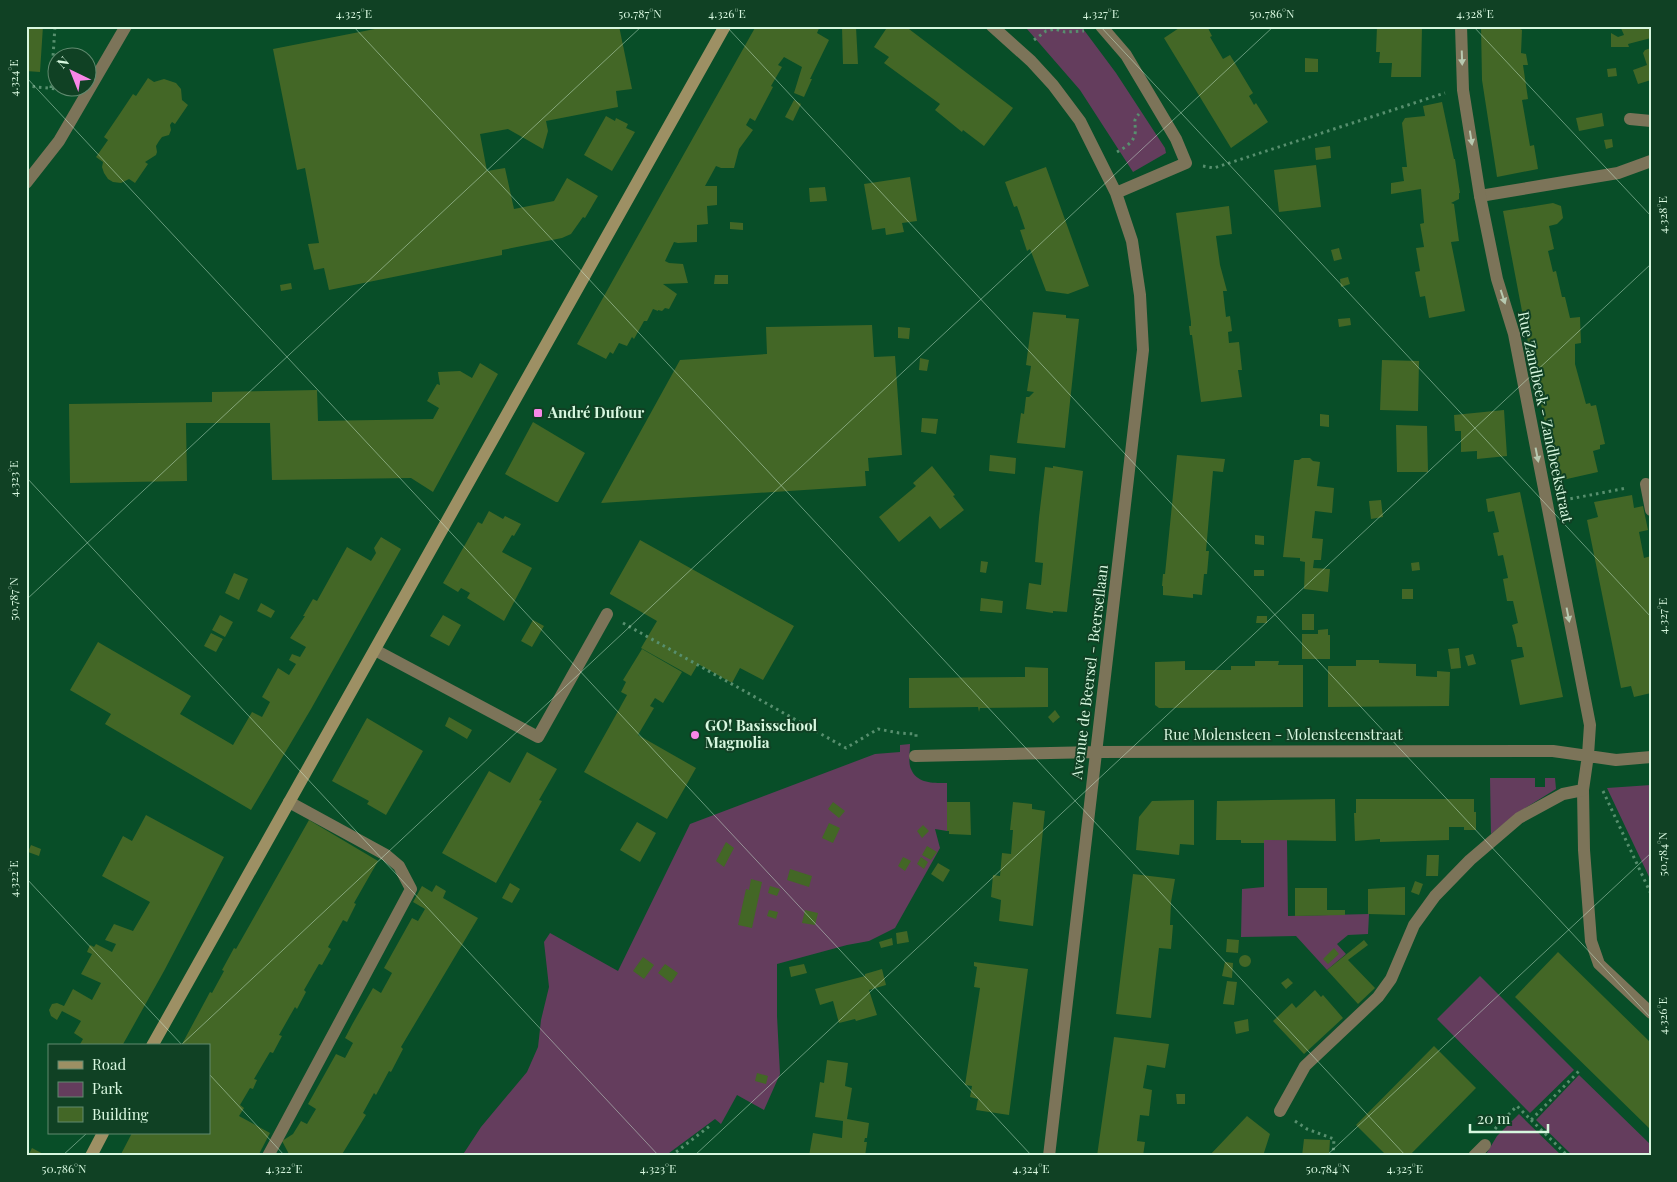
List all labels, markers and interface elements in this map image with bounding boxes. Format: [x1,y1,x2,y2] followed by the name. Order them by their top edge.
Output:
[336,5,372,21] text: 4.325°E
[618,5,662,21] text: 50.787°N
[708,5,746,21] text: 4.326°E
[1083,5,1119,21] text: 4.327°E
[1250,5,1295,21] text: 50.786°N
[1456,5,1494,21] text: 4.328°E
[48,48,98,98] north arrow
[1458,50,1466,66] one-way arrow
[53,52,73,73] text: N
[5,59,21,97] text: 4.324°E
[1467,130,1475,146] one-way arrow
[1654,196,1670,234] text: 4.328°E
[1499,289,1507,304] one-way arrow
[1514,309,1578,525] street label: Rue Zandbeek - Zandbeekstraat
[547,402,644,422] place label: André Dufour
[532,407,544,419] marker: André Dufour
[1534,448,1542,464] one-way arrow
[5,461,21,497] text: 4.323°E
[1066,563,1112,781] street label: Avenue de Beersel - Beersellaan
[5,577,21,621] text: 50.787°N
[1654,598,1670,634] text: 4.327°E
[1565,607,1573,623] one-way arrow
[705,715,817,752] place label: GO! Basisschool Magnolia
[1163,724,1403,744] street label: Rue Molensteen - Molensteenstraat
[689,729,701,741] marker: GO! Basisschool Magnolia
[1654,831,1670,876] text: 50.784°N
[5,861,21,897] text: 4.322°E
[1654,997,1670,1035] text: 4.326°E
[48,1044,210,1134] legend
[92,1054,126,1074] text: Road
[92,1078,124,1098] text: Park
[1470,1102,1547,1134] scale bar
[92,1104,149,1124] text: Building
[1477,1108,1511,1128] text: 20 m
[42,1160,87,1176] text: 50.786°N
[266,1160,302,1176] text: 4.322°E
[640,1160,676,1176] text: 4.323°E
[1012,1160,1050,1176] text: 4.324°E
[1306,1160,1351,1176] text: 50.784°N
[1387,1160,1423,1176] text: 4.325°E

